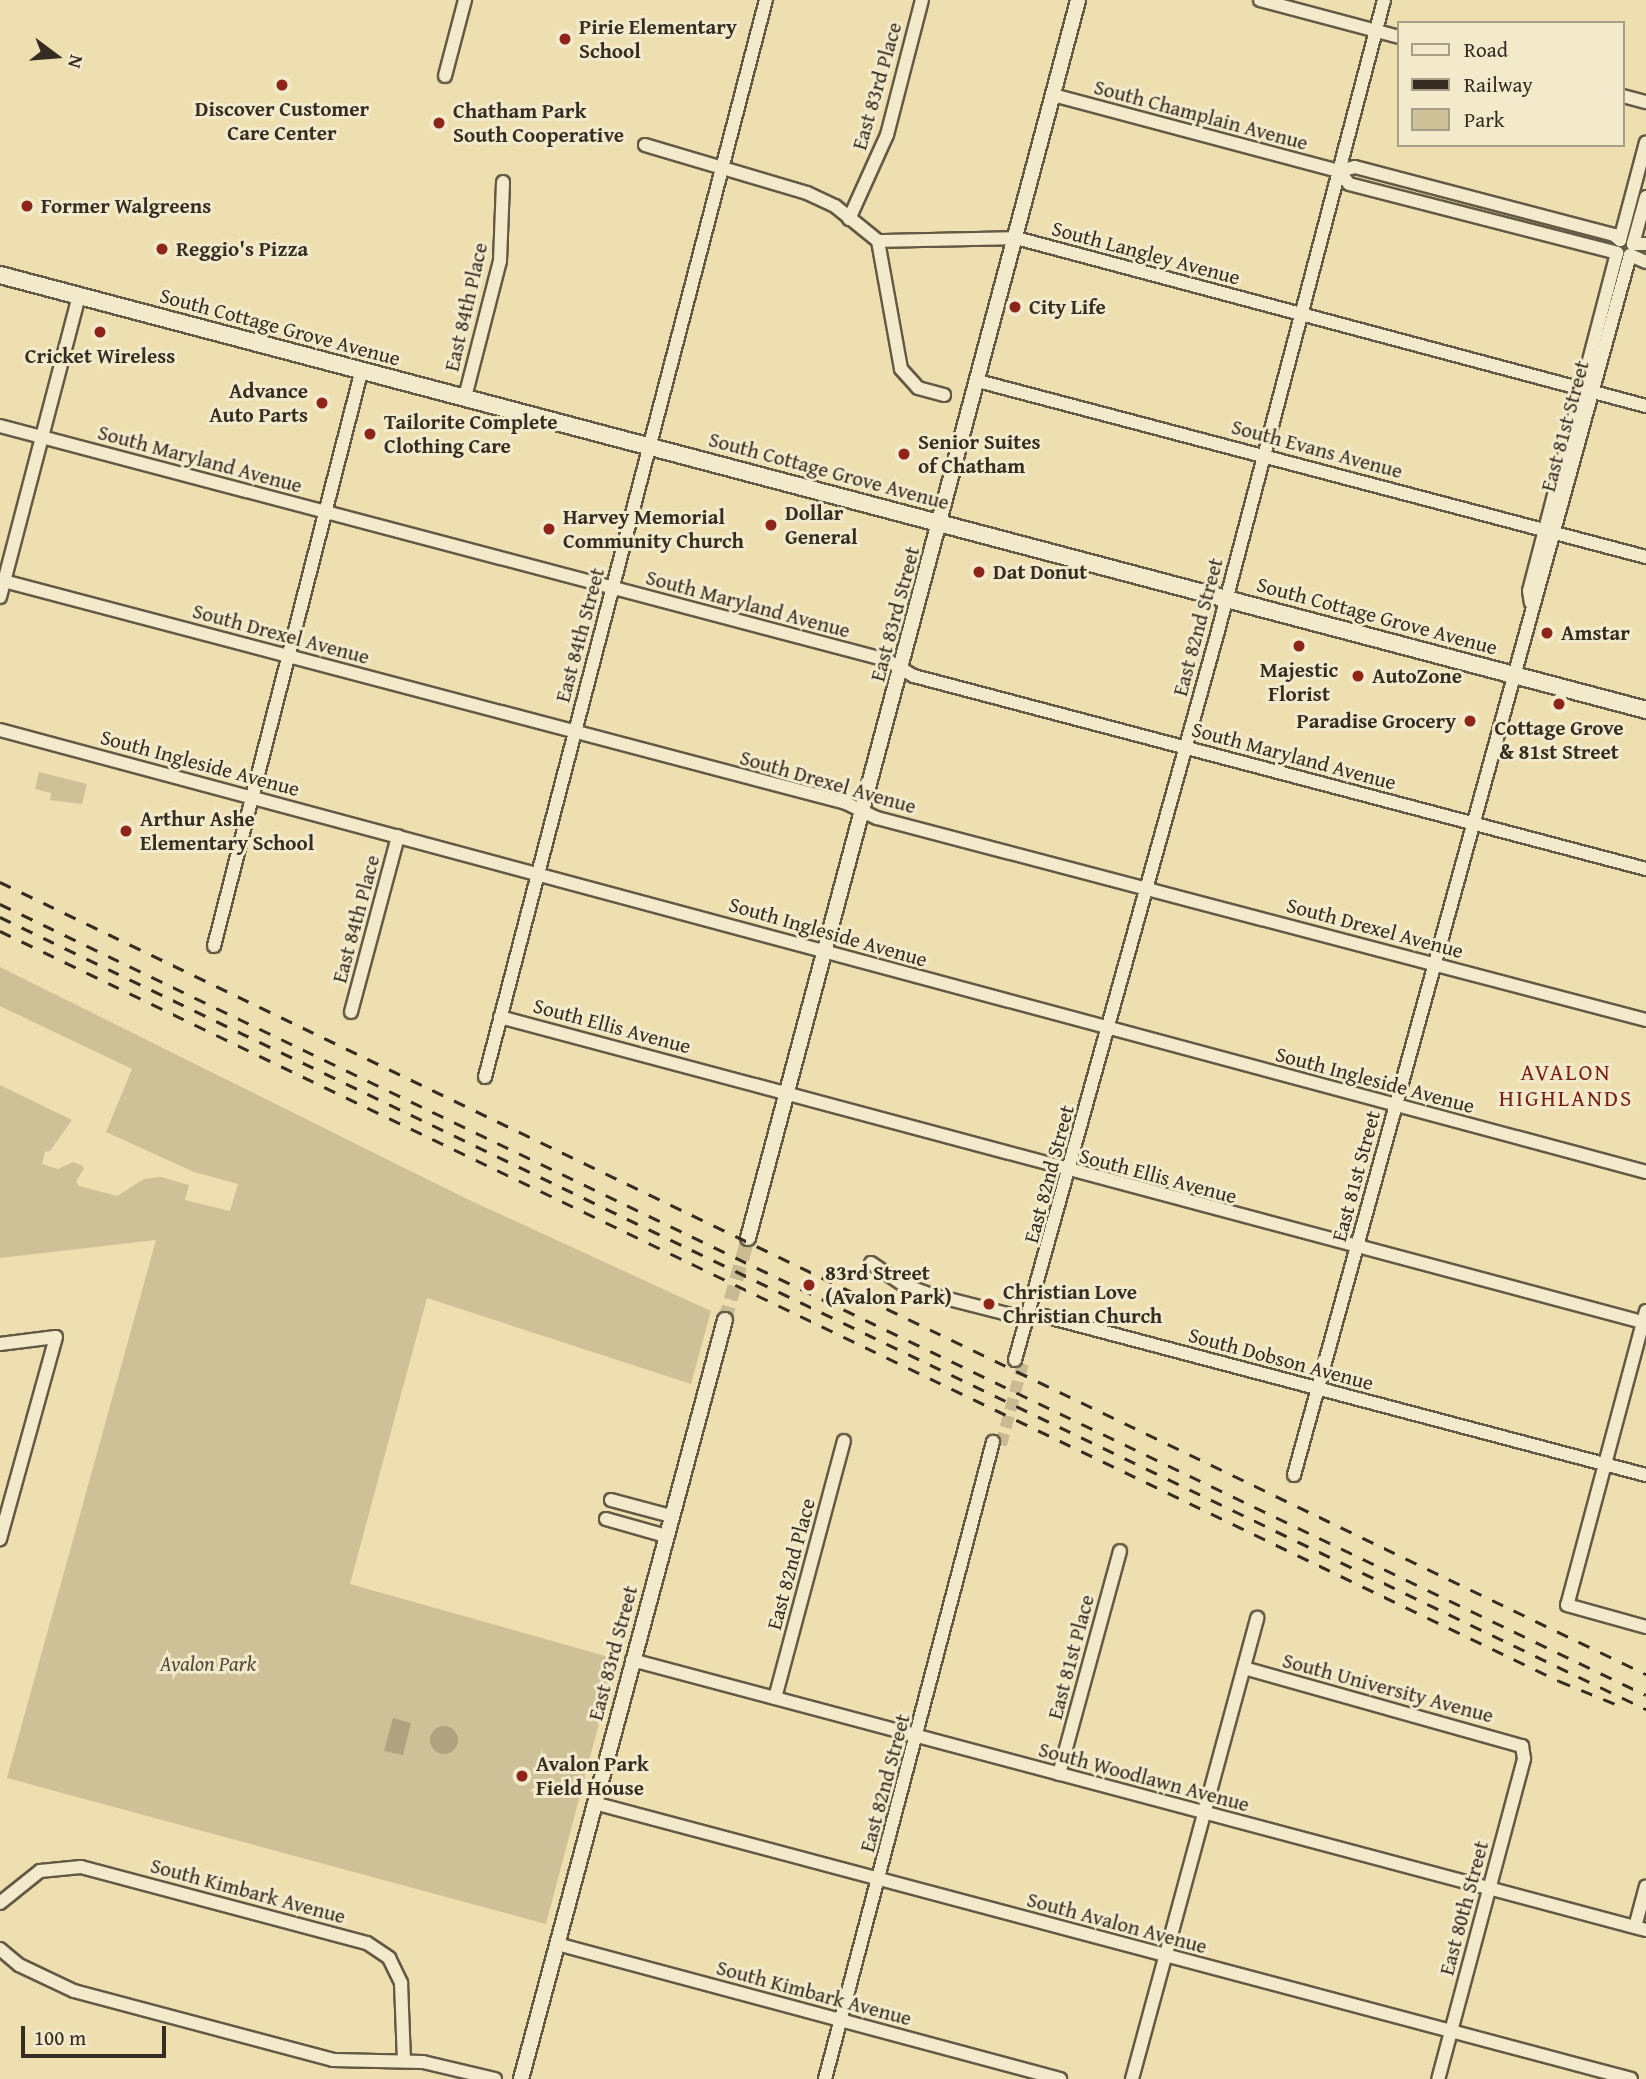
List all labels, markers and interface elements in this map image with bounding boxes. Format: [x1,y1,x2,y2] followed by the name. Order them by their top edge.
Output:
[579,14,737,64] place label: Pirie Elementary School
[847,19,907,153] street label: East 83rd Place
[21,21,91,91] north arrow
[1398,21,1625,147] legend
[557,31,573,47] marker: Pirie Elementary School
[1464,34,1508,65] text: Road
[61,52,91,72] text: N
[1464,69,1533,100] text: Railway
[1091,74,1311,156] street label: South Champlain Avenue
[274,77,290,93] marker: Discover Customer Care Center
[195,96,369,146] place label: Discover Customer Care Center
[453,98,624,148] place label: Chatham Park South Cooperative
[1464,104,1505,135] text: Park
[431,115,447,131] marker: Chatham Park South Cooperative
[41,193,211,219] place label: Former Walgreens
[19,198,35,214] marker: Former Walgreens
[1049,216,1243,290] street label: South Langley Avenue
[176,236,308,262] place label: Reggio's Pizza
[439,240,493,374] street label: East 84th Place
[154,241,170,257] marker: Reggio's Pizza
[157,283,403,371] street label: South Cottage Grove Avenue
[1029,294,1106,320] place label: City Life
[1007,299,1023,315] marker: City Life
[92,324,108,340] marker: Cricket Wireless
[25,343,175,369] place label: Cricket Wireless
[1535,358,1595,494] street label: East 81st Street
[209,378,308,428] place label: Advance Auto Parts
[314,395,330,411] marker: Advance Auto Parts
[384,409,558,459] place label: Tailorite Complete Clothing Care
[1229,414,1405,484] street label: South Evans Avenue
[95,420,305,498] street label: South Maryland Avenue
[362,426,378,442] marker: Tailorite Complete Clothing Care
[706,427,952,515] street label: South Cottage Grove Avenue
[918,429,1041,479] place label: Senior Suites of Chatham
[896,446,912,462] marker: Senior Suites of Chatham
[785,500,858,550] place label: Dollar General
[563,504,744,554] place label: Harvey Memorial Community Church
[763,517,779,533] marker: Dollar General
[541,521,557,537] marker: Harvey Memorial Community Church
[865,544,925,684] street label: East 83rd Street
[1167,555,1229,699] street label: East 82nd Street
[993,559,1087,585] place label: Dat Donut
[971,564,987,580] marker: Dat Donut
[550,565,610,705] street label: East 84th Street
[643,565,853,643] street label: South Maryland Avenue
[1254,572,1500,660] street label: South Cottage Grove Avenue
[190,598,372,670] street label: South Drexel Avenue
[1561,620,1630,646] place label: Amstar
[1539,625,1555,641] marker: Amstar
[1291,638,1307,654] marker: Majestic Florist
[1260,657,1338,707] place label: Majestic Florist
[1372,663,1462,689] place label: AutoZone
[1350,668,1366,684] marker: AutoZone
[1551,696,1567,712] marker: Cottage Grove & 81st Street
[1297,708,1456,734] place label: Paradise Grocery
[1462,713,1478,729] marker: Paradise Grocery
[1494,715,1624,765] place label: Cottage Grove & 81st Street
[1189,717,1399,795] street label: South Maryland Avenue
[98,724,302,802] street label: South Ingleside Avenue
[737,745,919,819] street label: South Drexel Avenue
[140,806,314,856] place label: Arthur Ashe Elementary School
[118,823,134,839] marker: Arthur Ashe Elementary School
[327,852,385,986] street label: East 84th Place
[726,892,930,972] street label: South Ingleside Avenue
[1284,892,1466,964] street label: South Drexel Avenue
[531,993,693,1059] street label: South Ellis Avenue
[1273,1041,1477,1119] street label: South Ingleside Avenue
[1500,1058,1632,1112] district label: AVALON HIGHLANDS
[1018,1102,1080,1246] street label: East 82nd Street
[1326,1108,1386,1244] street label: East 81st Street
[1077,1143,1239,1209] street label: South Ellis Avenue
[825,1260,952,1310] place label: 83rd Street (Avalon Park)
[799,1275,819,1295] marker: 83rd Street (Avalon Park)
[1003,1279,1162,1329] place label: Christian Love Christian Church
[981,1296,997,1312] marker: Christian Love Christian Church
[1186,1322,1376,1396] street label: South Dobson Avenue
[761,1496,821,1632] street label: East 82nd Place
[583,1583,643,1723] street label: East 83rd Street
[1042,1592,1100,1722] street label: East 81st Place
[1280,1648,1496,1728] street label: South University Avenue
[160,1651,256,1677] park label: Avalon Park
[854,1711,916,1855] street label: East 82nd Street
[1036,1737,1252,1817] street label: South Woodlawn Avenue
[536,1751,649,1801] place label: Avalon Park Field House
[514,1768,530,1784] marker: Avalon Park Field House
[1434,1838,1494,1978] street label: East 80th Street
[148,1853,348,1929] street label: South Kimbark Avenue
[1024,1887,1210,1959] street label: South Avalon Avenue
[714,1955,914,2031] street label: South Kimbark Avenue
[24,2012,170,2056] scale bar
[34,2022,86,2053] text: 100 m

